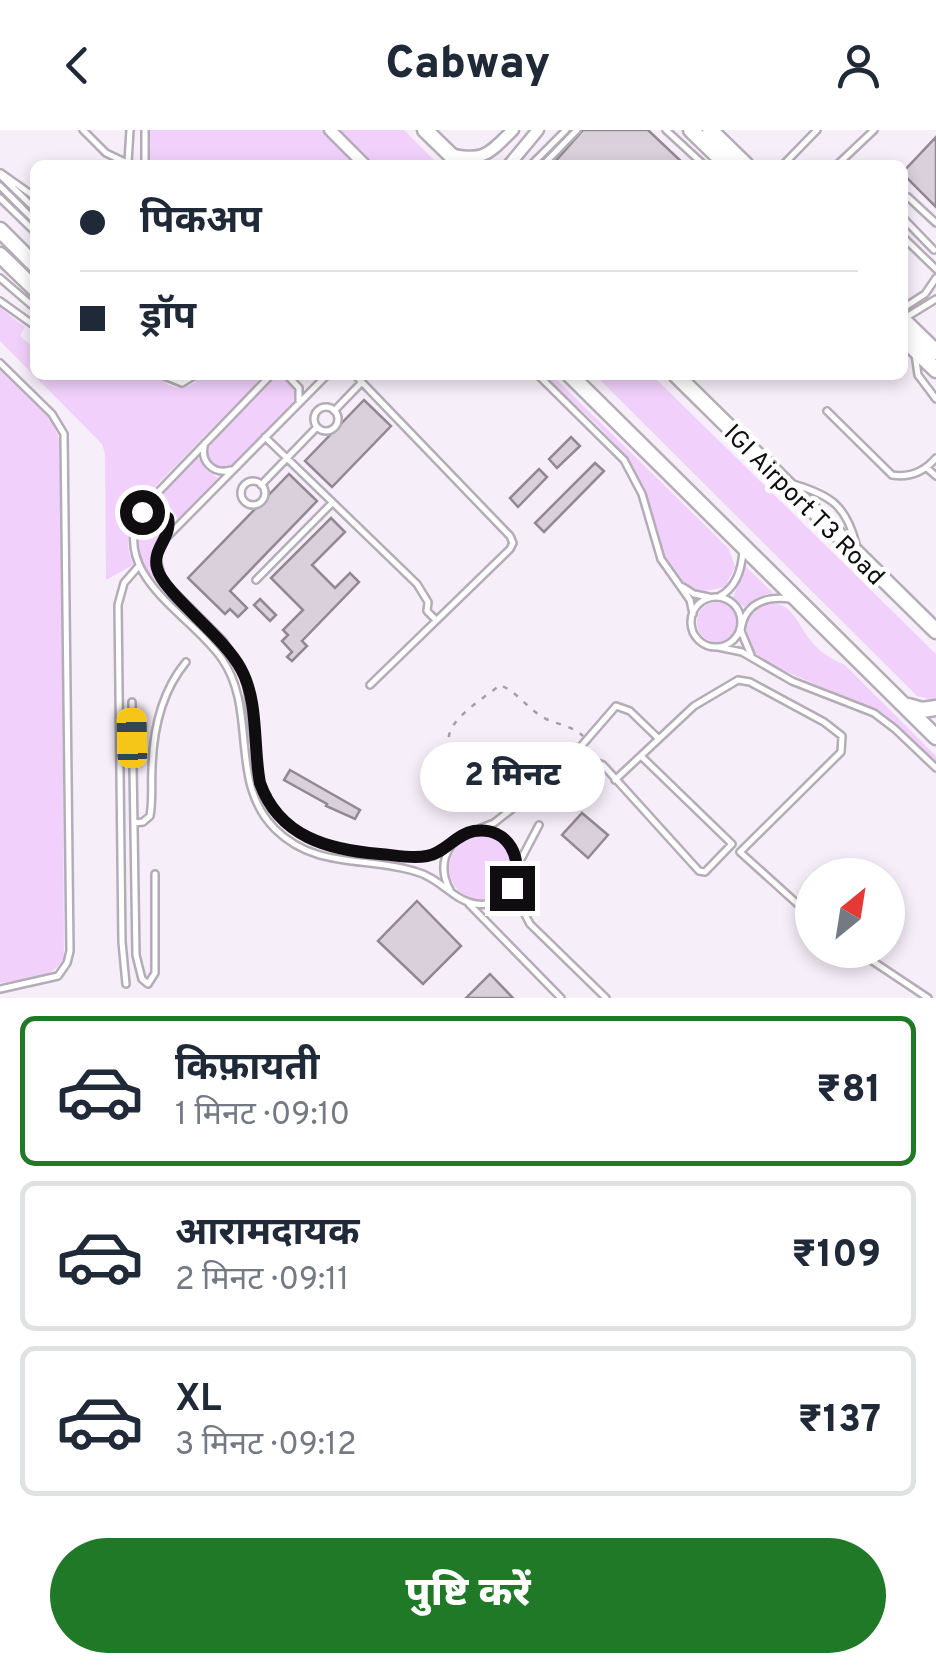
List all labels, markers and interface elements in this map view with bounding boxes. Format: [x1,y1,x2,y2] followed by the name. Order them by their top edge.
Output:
[386,37,550,94] text: Cabway
[50,38,105,93] icon: back
[831,38,886,93] icon: person
[140,198,262,247] text: पिकअप
[140,294,196,343] text: ड्रॉप
[716,419,890,593] street label: IGI Airport T3 Road
[120,490,165,535] route start
[116,708,148,768] car
[420,743,604,813] callout: 2 मिनट
[464,757,561,797] text: 2 मिनट
[795,858,905,968] north arrow
[795,858,905,968] map controls
[490,866,535,911] route end
[175,1045,319,1094] text: किफ़ायती
[55,1046,145,1136] icon: car
[816,1067,881,1116] text: ₹81
[175,1096,350,1136] text: 1 मिनट · 09:10
[175,1210,359,1259] text: आरामदायक
[55,1211,145,1301] icon: car
[792,1232,881,1281] text: ₹109
[175,1261,349,1301] text: 2 मिनट · 09:11
[55,1376,145,1466] icon: car
[175,1376,222,1425] text: XL
[798,1397,881,1446] text: ₹137
[175,1426,357,1466] text: 3 मिनट · 09:12
[50,1538,886,1653] button: पुष्टि करें

